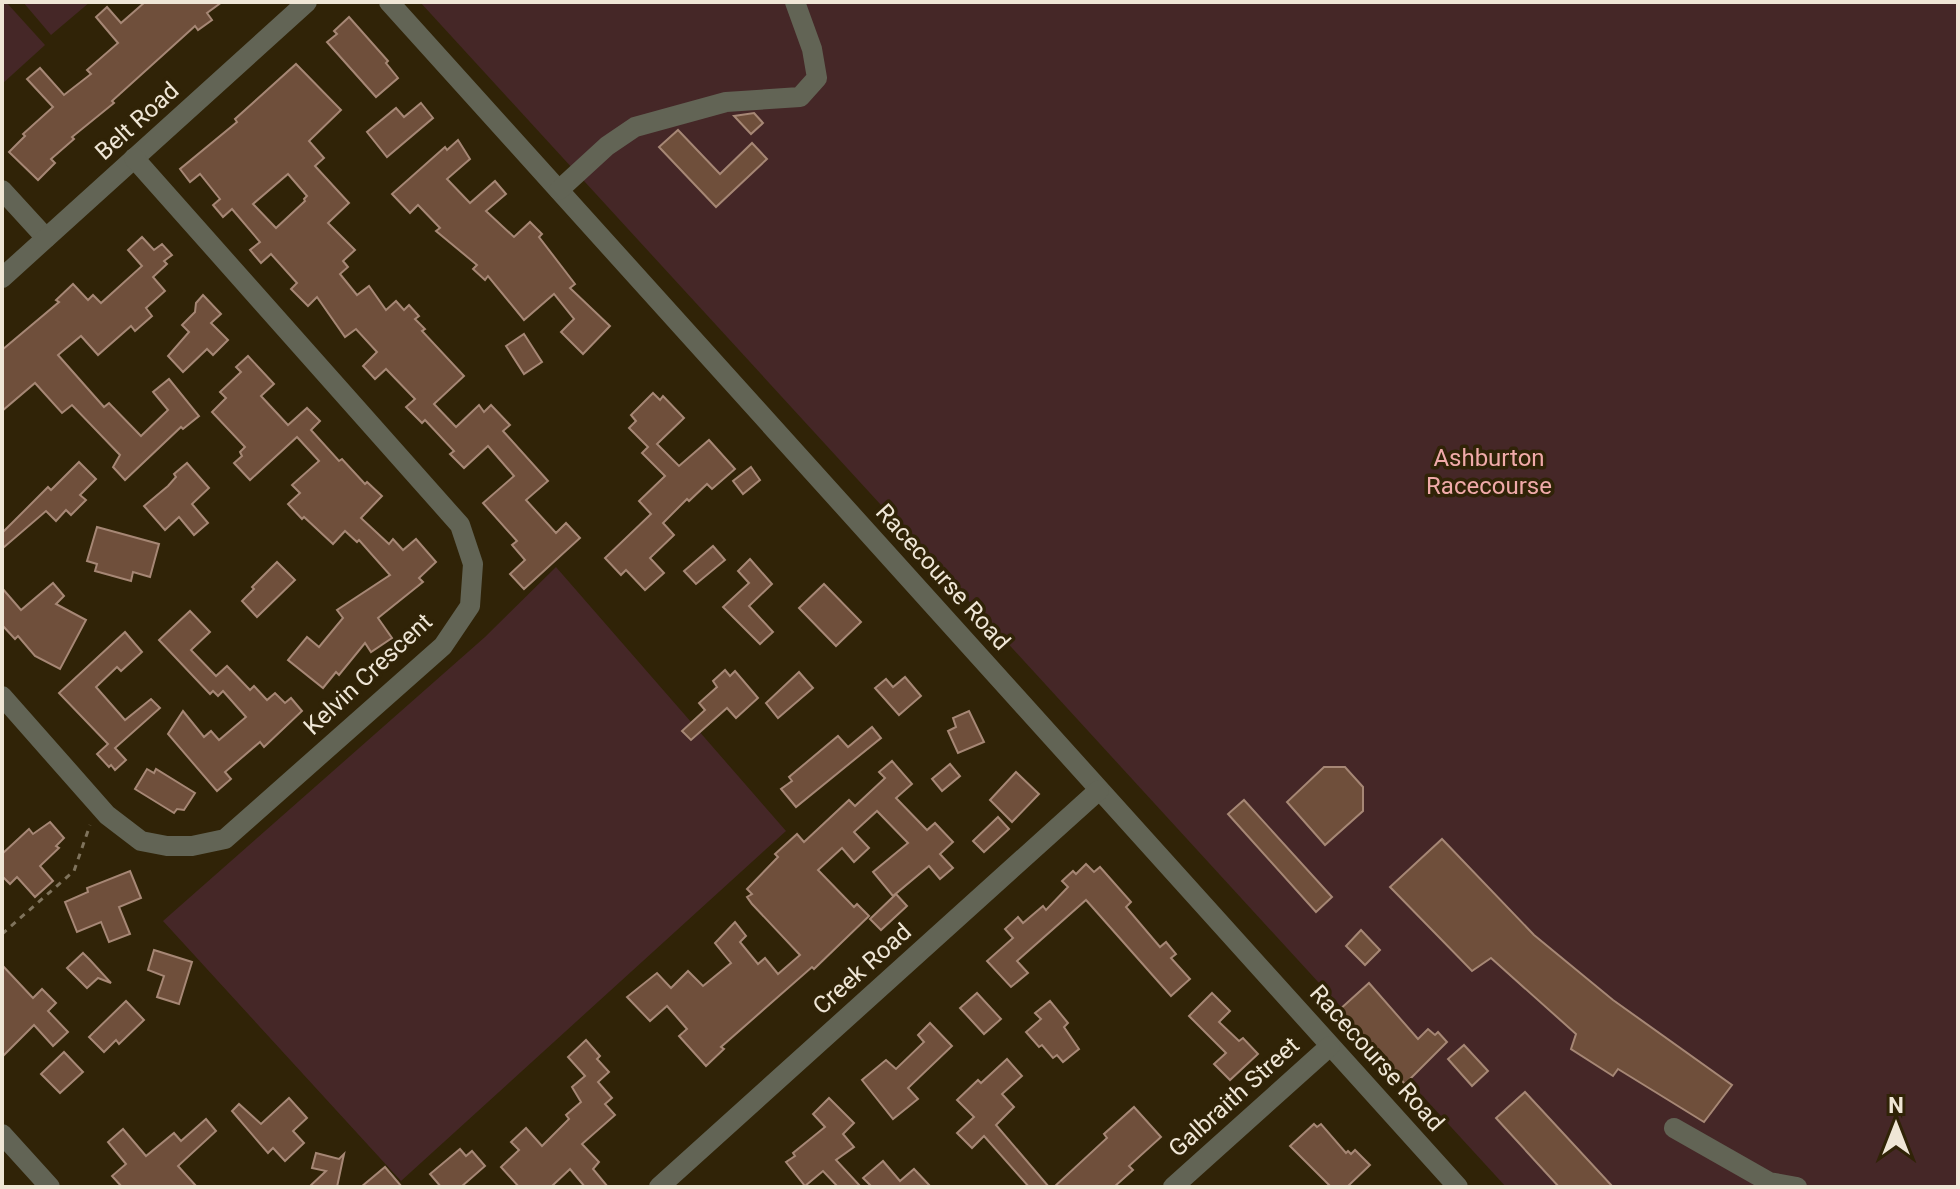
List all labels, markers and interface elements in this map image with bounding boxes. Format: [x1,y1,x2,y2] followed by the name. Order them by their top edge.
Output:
[90,76,184,166] street label: Belt Road
[1426,444,1552,500] park label: Ashburton Racecourse
[870,498,1016,656] street label: Racecourse Road
[298,607,438,741] street label: Kelvin Crescent
[807,918,917,1020] street label: Creek Road
[1304,979,1450,1137] street label: Racecourse Road
[1163,1031,1305,1163] street label: Galbraith Street
[1856,1085,1936,1165] north arrow
[1888,1093,1904,1118] text: N

